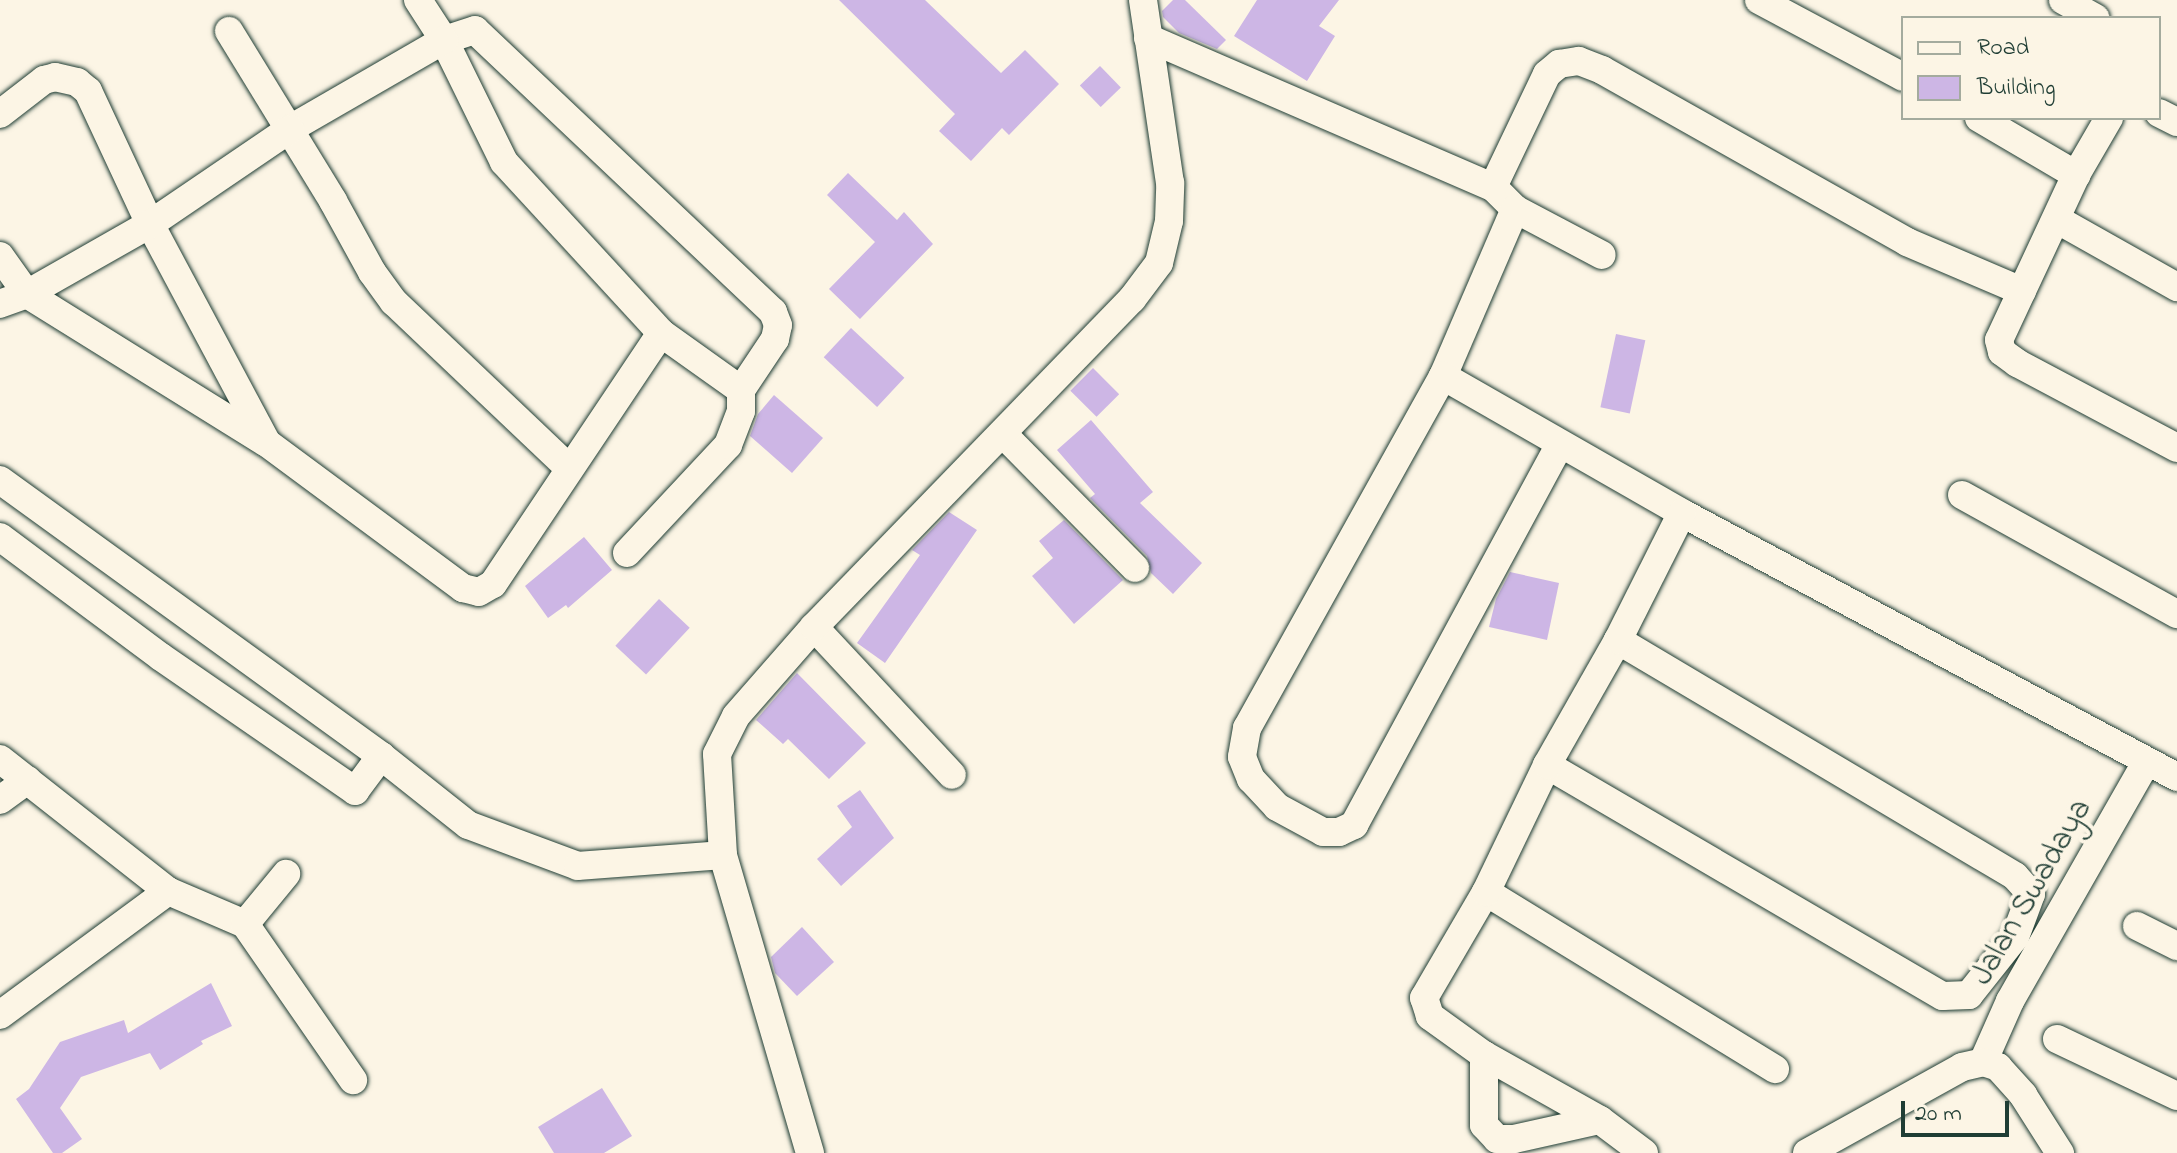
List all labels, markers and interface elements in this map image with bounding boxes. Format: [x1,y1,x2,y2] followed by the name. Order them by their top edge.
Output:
[1901,16,2161,120] legend
[1977,31,2029,66] text: Road
[1977,71,2056,106] text: Building
[1964,793,2102,993] street label: Jalan Swadaya
[1905,1085,2013,1135] scale bar
[1915,1097,1962,1132] text: 20 m

